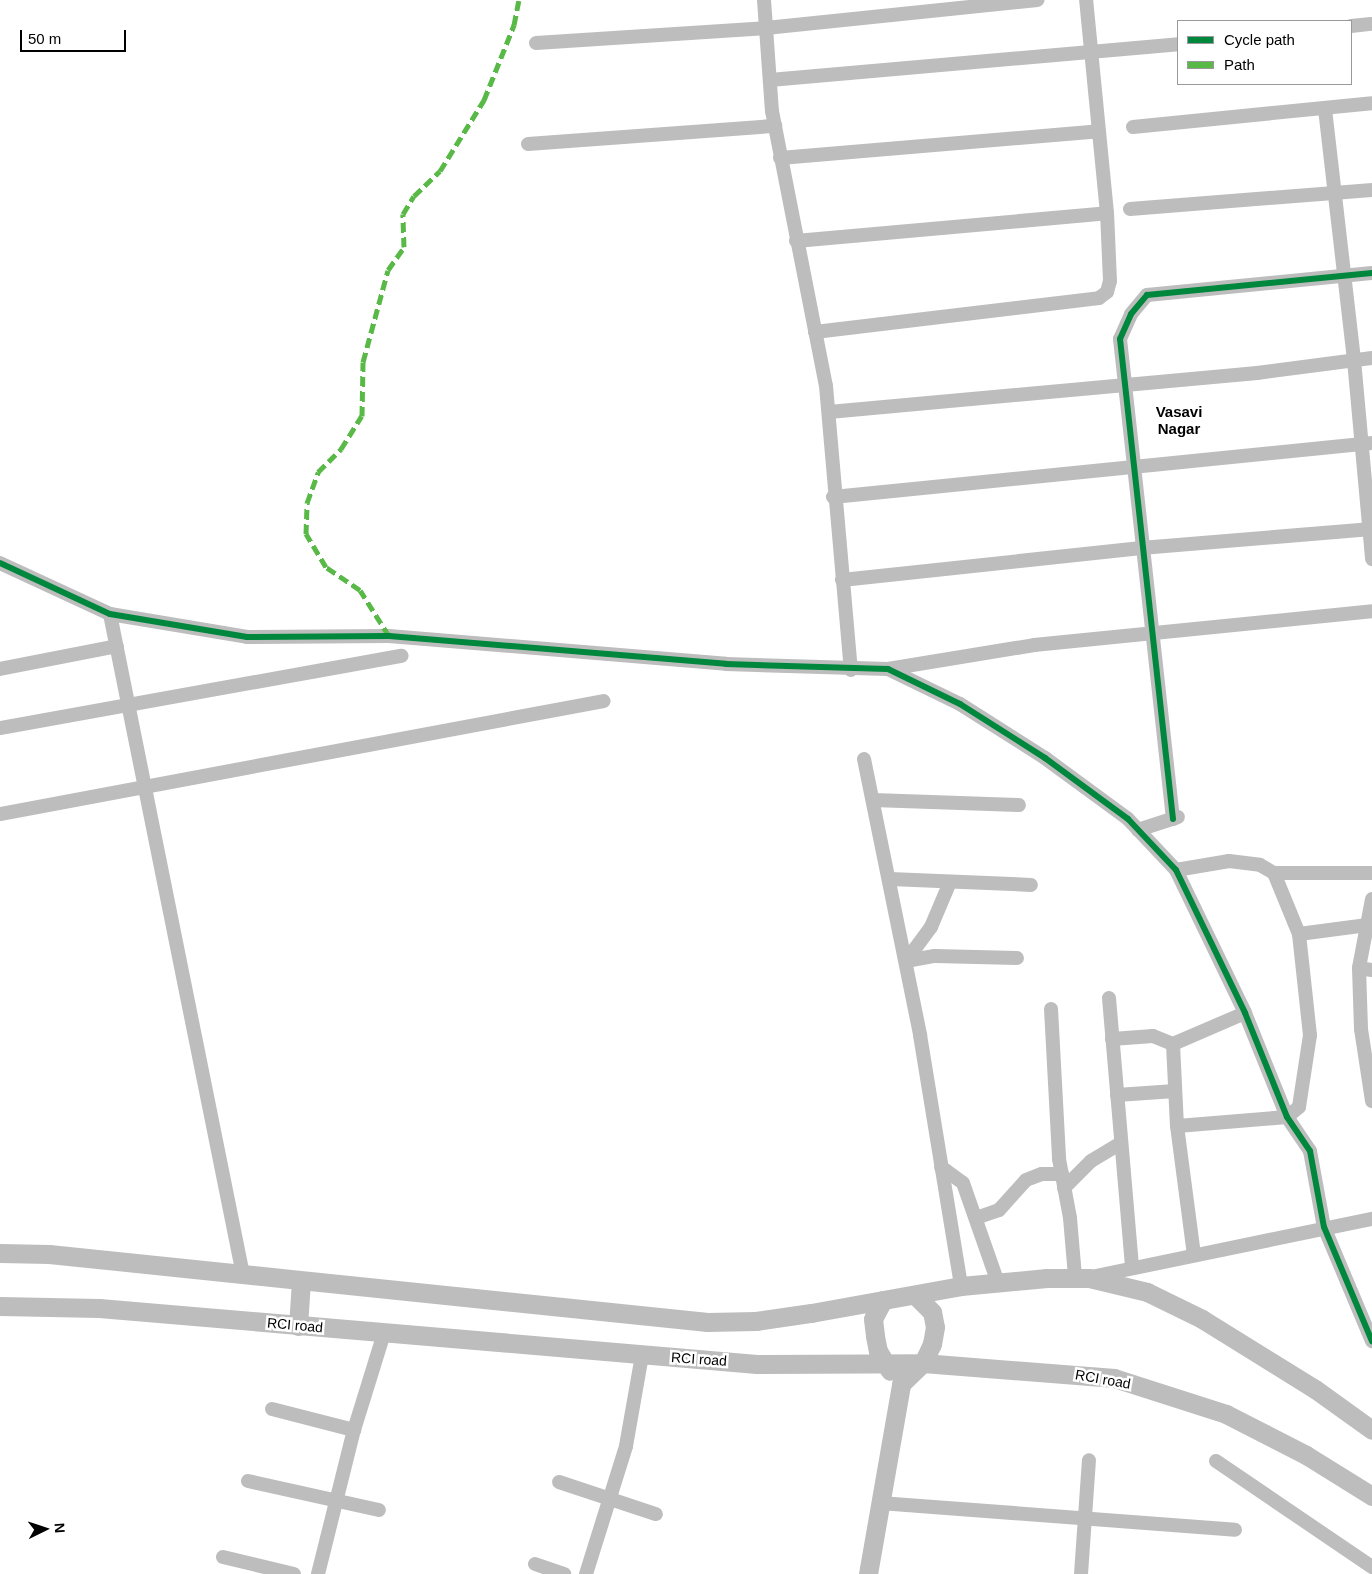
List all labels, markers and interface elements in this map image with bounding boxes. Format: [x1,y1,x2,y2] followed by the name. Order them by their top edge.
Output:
[22,20,129,52] scale bar
[1177,20,1352,85] legend
[28,30,61,47] text: 50 m
[1224,31,1295,48] text: Cycle path
[1224,56,1255,73] text: Path
[1156,402,1202,437] district label: Vasavi Nagar
[266,1314,324,1336] street label: RCI road
[670,1349,728,1369] street label: RCI road
[1074,1366,1132,1392] street label: RCI road
[20,1504,70,1554] north arrow
[52,1522,68,1534] text: N

